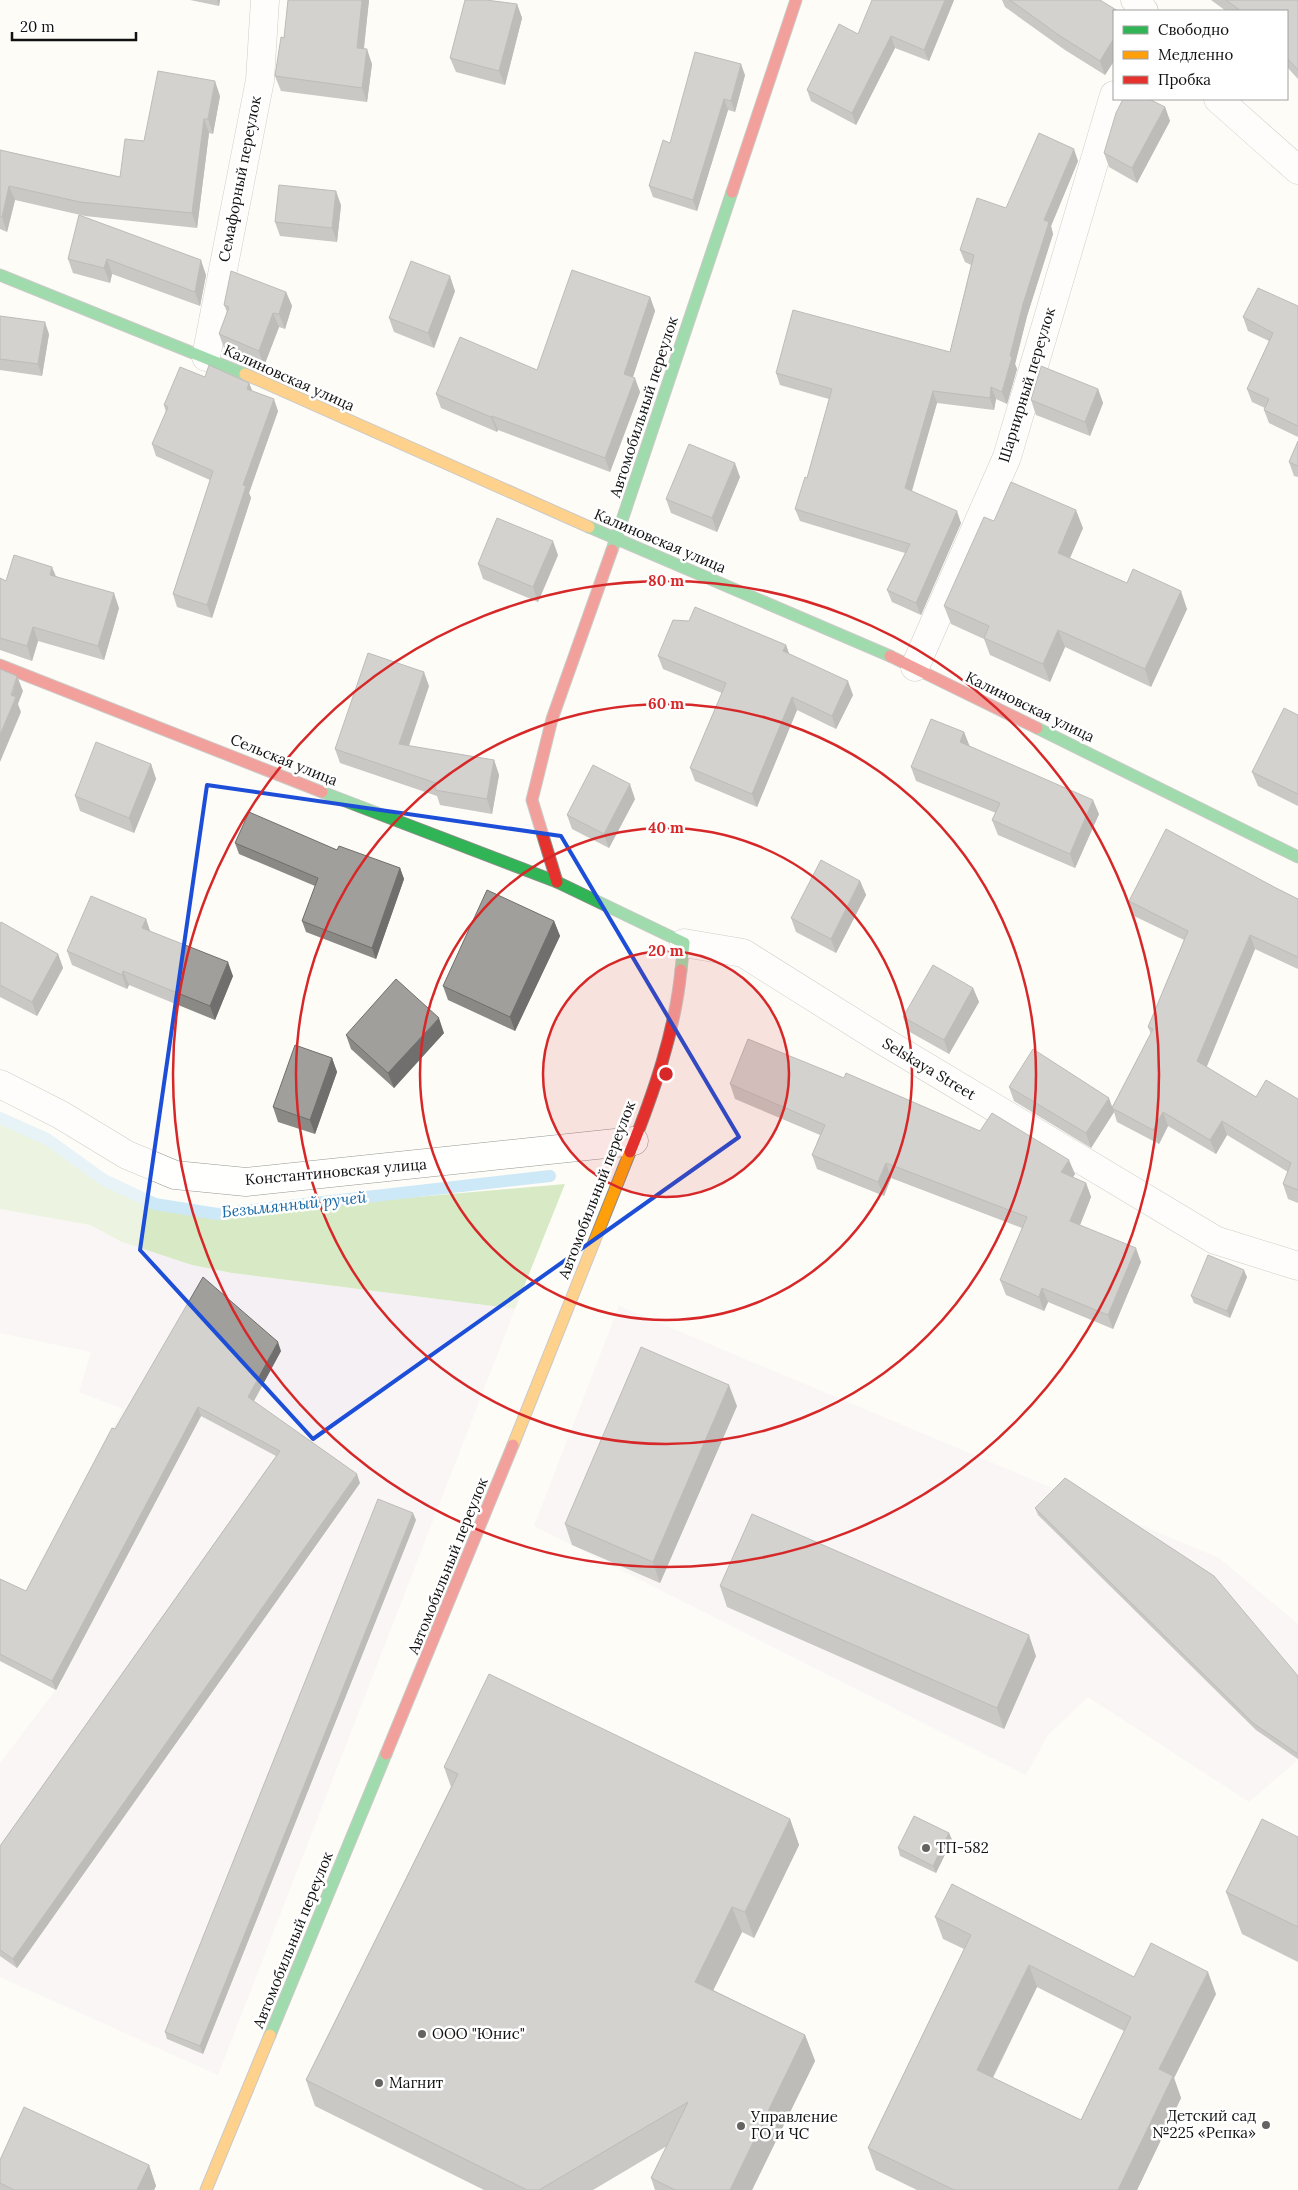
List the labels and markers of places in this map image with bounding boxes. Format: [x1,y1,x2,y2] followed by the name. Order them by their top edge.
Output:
[657,1065,675,1083] centre of rings
[936,1838,989,1857] place label: ТП-582
[920,1842,932,1854] marker: ТП-582
[432,2024,525,2043] place label: ООО "Юнис"
[416,2028,428,2040] marker: ООО "Юнис"
[389,2073,444,2092] place label: Магнит
[373,2077,385,2089] marker: Магнит
[1152,2106,1256,2142] place label: Детский сад №225 «Репка»
[750,2107,838,2143] place label: Управление ГО и ЧС
[1260,2119,1272,2131] marker: Детский сад №225 «Репка»
[735,2120,747,2132] marker: Управление ГО и ЧС

